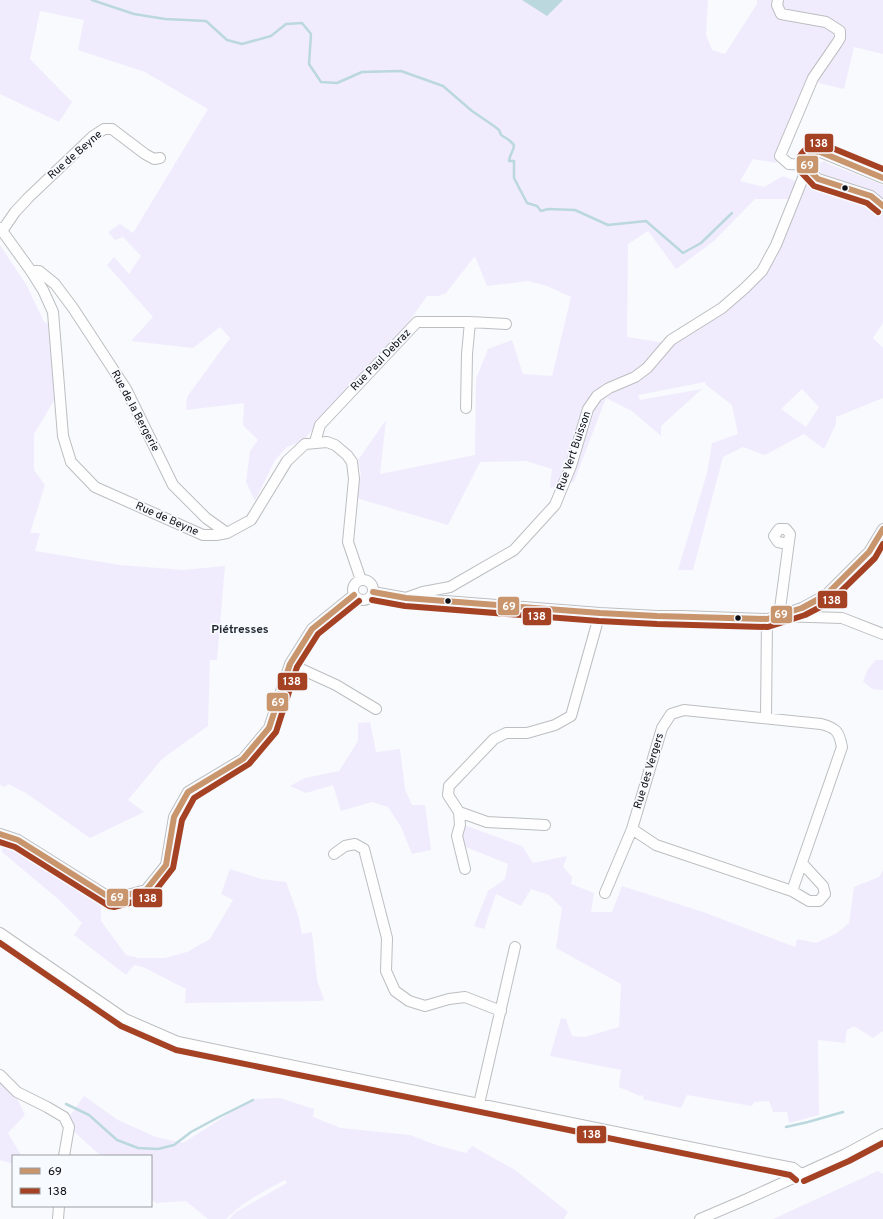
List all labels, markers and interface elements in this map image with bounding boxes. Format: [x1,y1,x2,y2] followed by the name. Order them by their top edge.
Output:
[45,127,105,182] street label: Rue de Beyne
[804,133,834,153] line badge: 138
[810,137,828,151] text: 138
[796,155,819,174] line badge: 69
[800,159,814,173] text: 69
[840,183,850,193] unlabelled marker
[348,326,414,394] street label: Rue Paul Debraz
[108,368,162,454] street label: Rue de la Bergerie
[554,409,594,493] street label: Rue Vert Buisson
[133,499,201,539] street label: Rue de Beyne
[817,590,848,609] line badge: 138
[823,594,841,608] text: 138
[443,596,453,606] unlabelled marker
[497,596,520,616] line badge: 69
[502,600,516,614] text: 69
[770,605,793,624] line badge: 69
[522,607,552,626] line badge: 138
[774,608,788,622] text: 69
[528,610,546,624] text: 138
[733,613,743,623] unlabelled marker
[211,622,269,638] district label: Piétresses
[277,672,308,691] line badge: 138
[283,675,301,689] text: 138
[266,692,289,712] line badge: 69
[271,696,285,710] text: 69
[631,731,667,811] street label: Rue des Vergers
[106,888,129,907] line badge: 69
[132,888,163,908] line badge: 138
[110,891,124,905] text: 69
[139,892,157,906] text: 138
[576,1125,607,1144] line badge: 138
[583,1128,601,1142] text: 138
[12,1155,152,1207] legend
[48,1164,62,1180] text: 69
[48,1184,67,1200] text: 138

